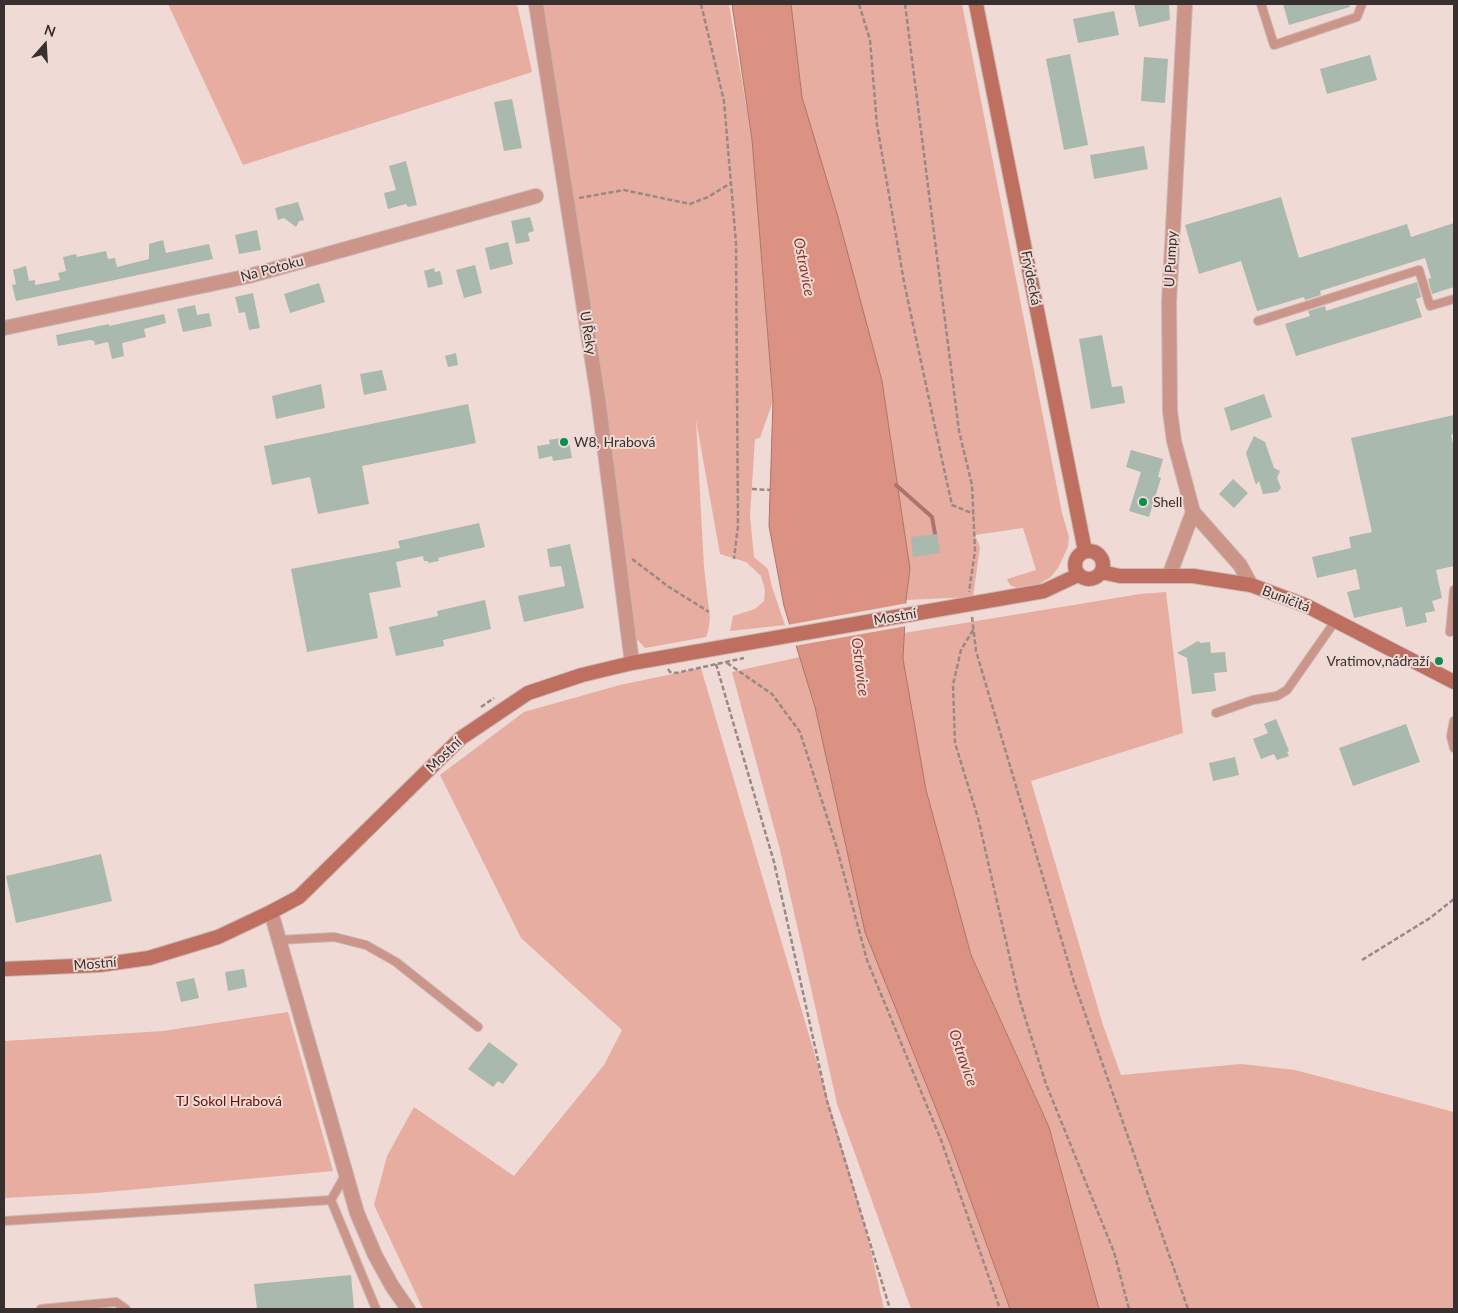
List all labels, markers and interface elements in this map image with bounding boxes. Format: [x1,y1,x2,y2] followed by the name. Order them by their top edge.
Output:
[20,20,70,70] north arrow
[42,21,58,40] text: N
[1161,230,1181,288] street label: U Pumpy
[790,236,818,298] water label: Ostravice
[1017,249,1045,307] street label: Frýdecká
[239,253,305,285] street label: Na Potoku
[576,310,600,356] street label: U Řeky
[574,434,656,450] place label: W8, Hrabová
[558,436,570,448] marker: W8, Hrabová
[1153,494,1182,510] place label: Shell
[1137,496,1149,508] marker: Shell
[1260,582,1312,616] street label: Buničitá
[872,605,918,629] street label: Mostní
[847,636,873,698] water label: Ostravice
[1326,653,1429,669] place label: Vratimov,nádraží
[1433,655,1445,667] marker: Vratimov,nádraží
[423,734,465,776] street label: Mostní
[73,954,117,974] street label: Mostní
[945,1027,981,1089] water label: Ostravice
[176,1093,282,1109] park label: TJ Sokol Hrabová

